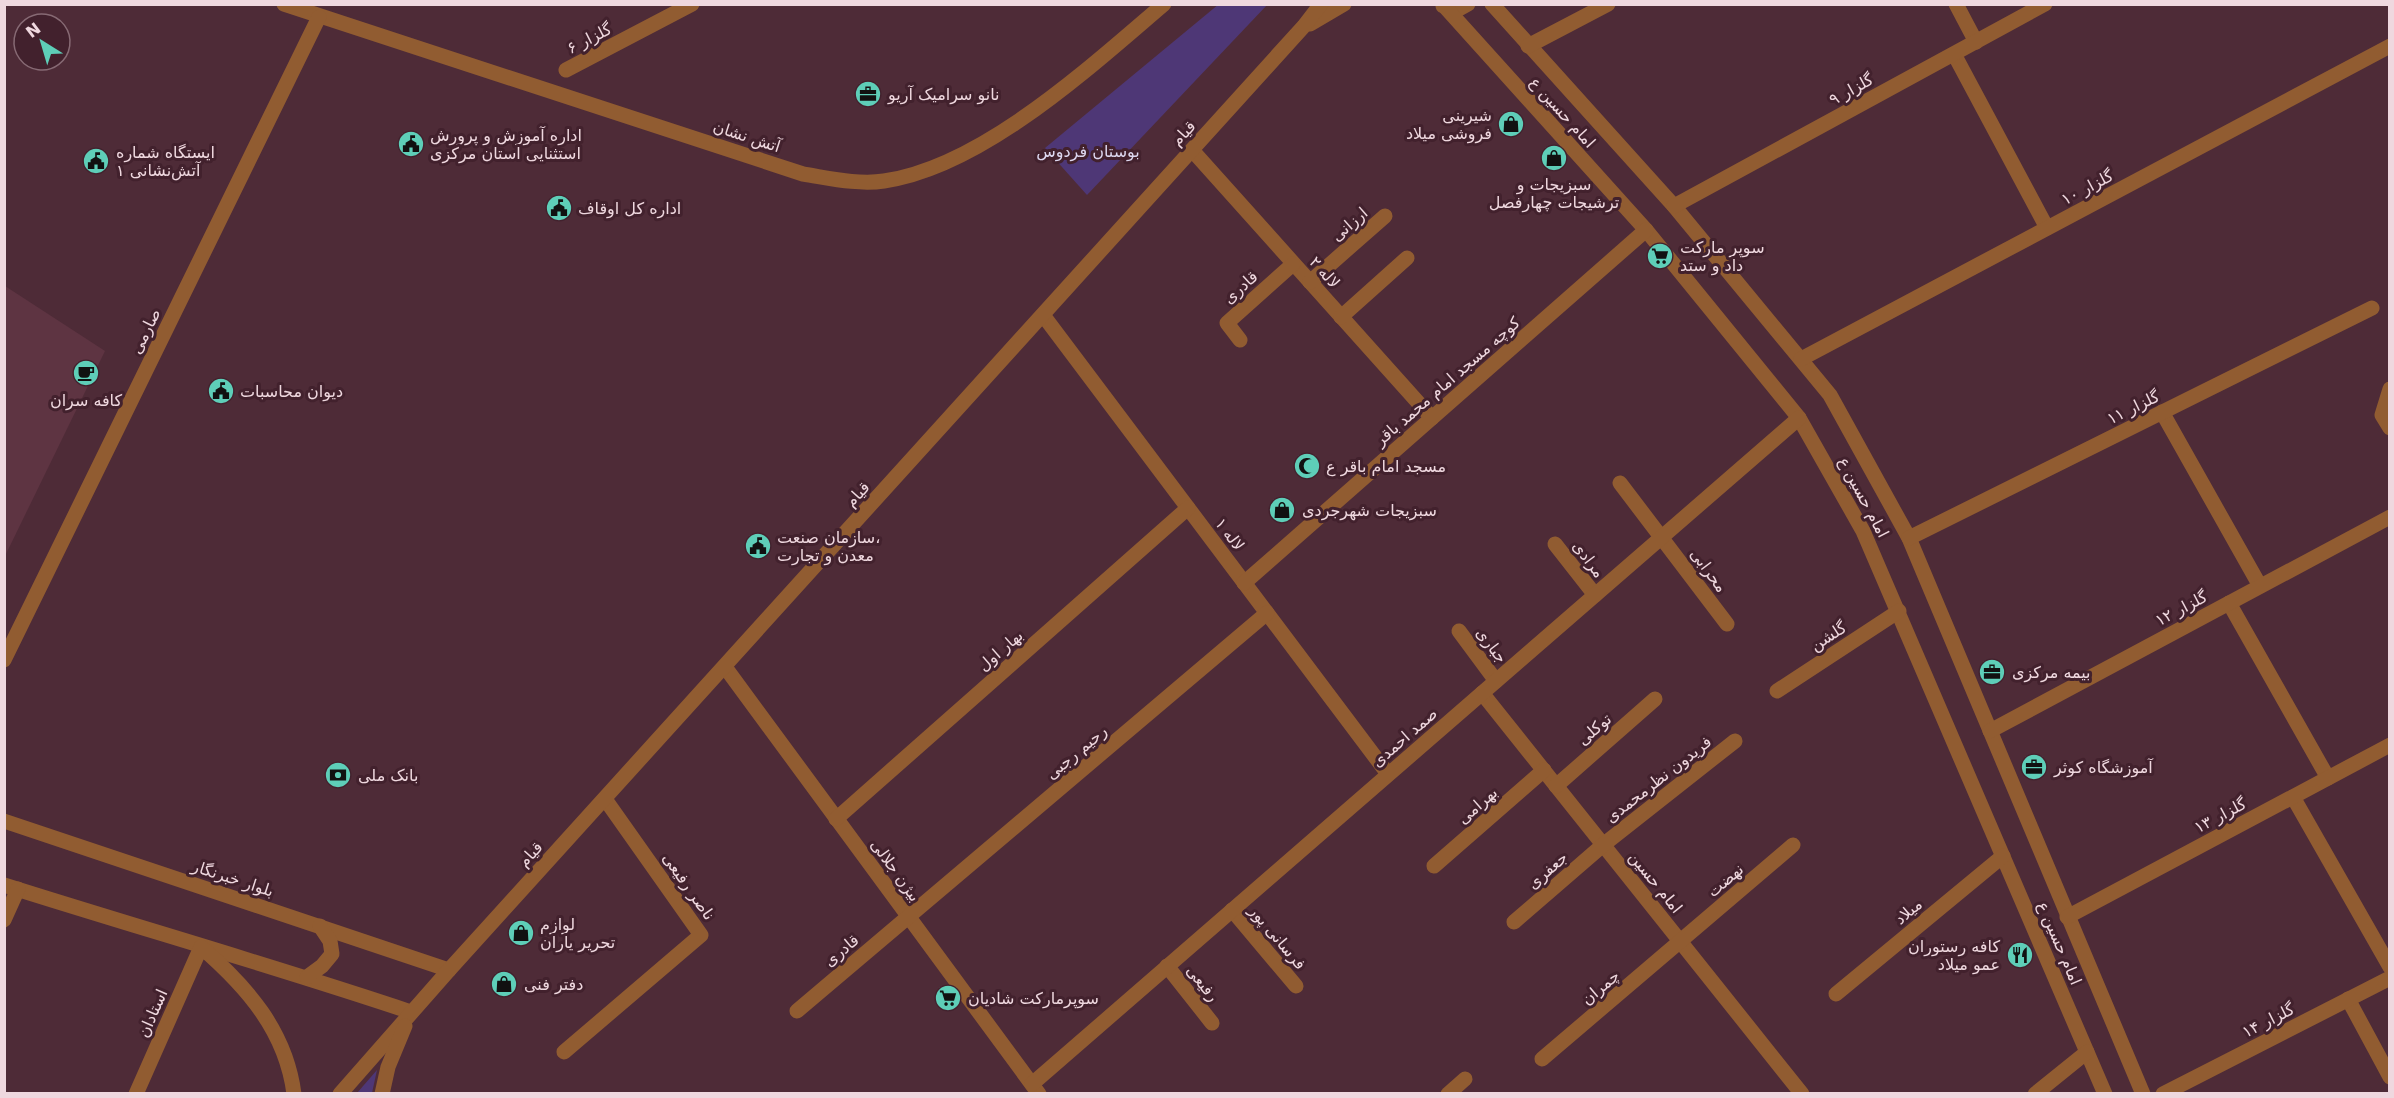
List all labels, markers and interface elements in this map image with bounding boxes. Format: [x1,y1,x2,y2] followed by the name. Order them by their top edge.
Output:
[12,12,72,72] north arrow
[22,19,44,42] text: N
[564,19,616,59] street label: گلزار ۶
[1826,69,1877,110] street label: گلزار ۹
[1525,73,1599,152] street label: امام حسین ع
[853,79,883,109] office icon: نانو سرامیک آریو
[887,85,1000,105] place label: نانو سرامیک آریو
[1406,106,1492,144] place label: شیرینی فروشی میلاد
[1496,109,1526,139] shop icon: شیرینی فروشی میلاد
[710,117,784,158] street label: آتش نشان
[1167,117,1200,150] street label: قیام
[430,126,582,164] place label: اداره آموزش و پرورش استثنایی استان مرکزی
[396,129,426,159] public building icon: اداره آموزش و پرورش استثنایی استان مرکزی
[1036,142,1140,162] park label: بوستان فردوس
[116,143,215,181] place label: ایستگاه شماره ۱ آتش‌نشانی
[1539,143,1569,173] shop icon: سبزیجات و ترشیجات چهارفصل
[81,146,111,176] public building icon: ایستگاه شماره ۱ آتش‌نشانی
[2058,166,2117,210] street label: گلزار ۱۰
[1489,175,1619,213] place label: سبزیجات و ترشیجات چهارفصل
[544,193,574,223] public building icon: اداره کل اوقاف
[578,199,681,219] place label: اداره کل اوقاف
[1327,203,1372,246] street label: ارزانی
[1680,238,1765,276] place label: سوپر مارکت داد و ستد
[1645,241,1675,271] supermarket icon: سوپر مارکت داد و ستد
[1305,253,1344,292] street label: لاله ۲
[1219,267,1262,309] street label: قادری
[126,305,165,357] street label: صارمی
[1370,313,1525,451] street label: کوچه مسجد امام محمد باقر
[71,358,101,388] cafe icon: کافه سران
[206,376,236,406] public building icon: دیوان محاسبات
[240,382,343,402] place label: دیوان محاسبات
[2104,386,2163,429] street label: گلزار ۱۱
[50,391,123,411] place label: کافه سران
[1292,451,1322,481] mosque icon: مسجد امام باقر ع
[1833,454,1893,541] street label: امام حسین ع
[1326,457,1446,477] place label: مسجد امام باقر ع
[841,478,874,511] street label: قیام
[1267,495,1297,525] shop icon: سبزیجات شهرجردی
[1302,501,1437,521] place label: سبزیجات شهرجردی
[1211,514,1248,554] street label: لاله ۱
[777,528,880,566] place label: سازمان صنعت، معدن و تجارت
[743,531,773,561] public building icon: سازمان صنعت، معدن و تجارت
[1568,537,1609,582] street label: مرادی
[1685,545,1731,597] street label: محرابی
[2152,587,2211,631] street label: گلزار ۱۲
[1807,618,1851,656] street label: گلشن
[1471,624,1511,668] street label: جباری
[974,626,1027,676] street label: بهار اول
[1977,657,2007,687] office icon: بیمه مرکزی
[2012,663,2091,683] place label: بیمه مرکزی
[1368,704,1441,771] street label: صمد احمدی
[1573,709,1616,750] street label: توکلی
[1042,721,1111,784] street label: رحیم رجبی
[1601,732,1716,827] street label: فریدون نظرمحمدی
[2019,752,2049,782] office icon: آموزشگاه کوثر
[2053,758,2154,778] place label: آموزشگاه کوثر
[323,760,353,790] bank icon: بانک ملی
[358,766,418,785] place label: بانک ملی
[1453,783,1502,829] street label: بهرامی
[2191,794,2250,838] street label: گلزار ۱۳
[866,835,925,906] street label: بیژن جلالی
[514,838,547,871] street label: قیام
[1523,848,1572,894] street label: جعفری
[1624,848,1686,918] street label: امام حسین
[658,849,719,924] street label: ناصر رفیعی
[188,856,276,902] street label: بلوار خبرنگار
[1703,860,1748,902] street label: نهضت
[1891,894,1926,928] street label: میلاد
[2033,899,2086,988] street label: امام حسین ع
[1244,901,1310,974] street label: فرسانی پور
[540,915,615,953] place label: لوازم تحریر یاران
[506,918,536,948] shop icon: لوازم تحریر یاران
[820,930,863,971] street label: قادری
[1908,937,2000,975] place label: کافه رستوران عمو میلاد
[2005,940,2035,970] restaurant icon: کافه رستوران عمو میلاد
[1182,961,1223,1006] street label: رفیعی
[1577,966,1624,1010] street label: چمران
[489,969,519,999] shop icon: دفتر فنی
[524,975,583,995] place label: دفتر فنی
[933,983,963,1013] supermarket icon: سوپرمارکت شادیان
[133,986,171,1040] street label: استادان
[968,989,1099,1009] place label: سوپرمارکت شادیان
[2239,999,2298,1043] street label: گلزار ۱۴

